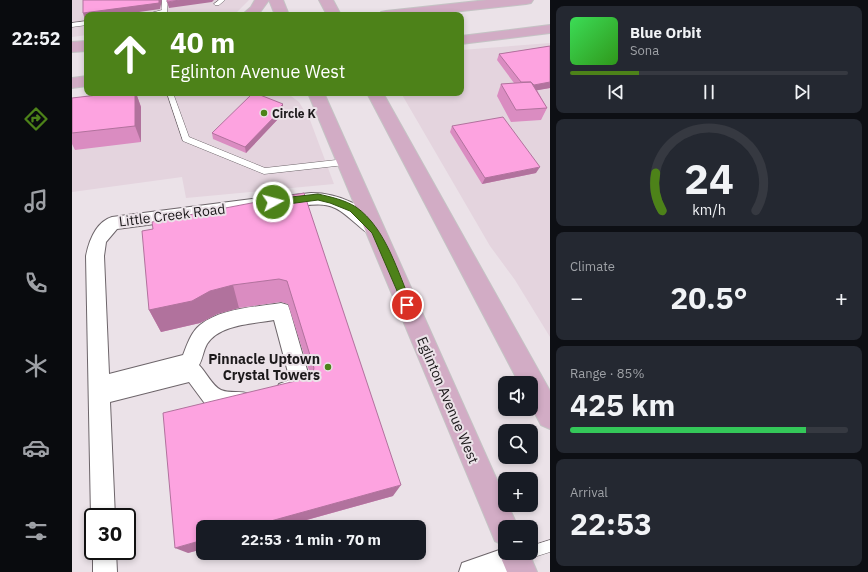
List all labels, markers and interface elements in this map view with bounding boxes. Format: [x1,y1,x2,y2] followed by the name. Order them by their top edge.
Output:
[630,23,701,42] text: Blue Orbit
[170,24,235,61] text: 40 m
[11,27,61,50] text: 22:52
[104,28,156,80] icon: ahead
[630,42,659,59] text: Sona
[170,60,345,83] text: Eglinton Avenue West
[605,81,627,103] icon: previous
[698,81,720,103] icon: pause
[791,81,813,103] icon: next
[22,105,50,133] icon: directions
[272,106,316,121] place label: Circle K
[259,108,269,118] marker: Circle K
[684,151,734,205] text: 24
[252,181,294,223] position arrow
[22,187,50,215] icon: music
[692,199,726,218] text: km/h
[118,200,226,230] street label: Little Creek Road
[570,258,615,275] text: Climate
[22,269,50,297] icon: phone
[670,278,748,317] text: 20.5°
[570,283,583,312] text: −
[835,283,848,312] text: +
[390,288,424,322] pin
[396,294,418,316] icon: arrive
[413,334,483,466] street label: Eglinton Avenue West
[208,350,320,384] place label: Pinnacle Uptown Crystal Towers
[22,352,50,380] icon: climate
[323,362,333,372] marker: Pinnacle Uptown Crystal Towers
[570,365,644,382] text: Range · 85%
[498,376,538,560] map controls
[498,376,538,416] button: sound
[570,385,675,424] text: 425 km
[498,424,538,464] button: search
[22,434,50,462] icon: car
[498,472,538,512] button: +
[570,484,608,501] text: Arrival
[570,504,652,543] text: 22:53
[84,508,136,560] speed limit sign: 30
[22,517,50,545] icon: filters
[498,520,538,560] button: −
[241,530,381,549] text: 22:53 · 1 min · 70 m

